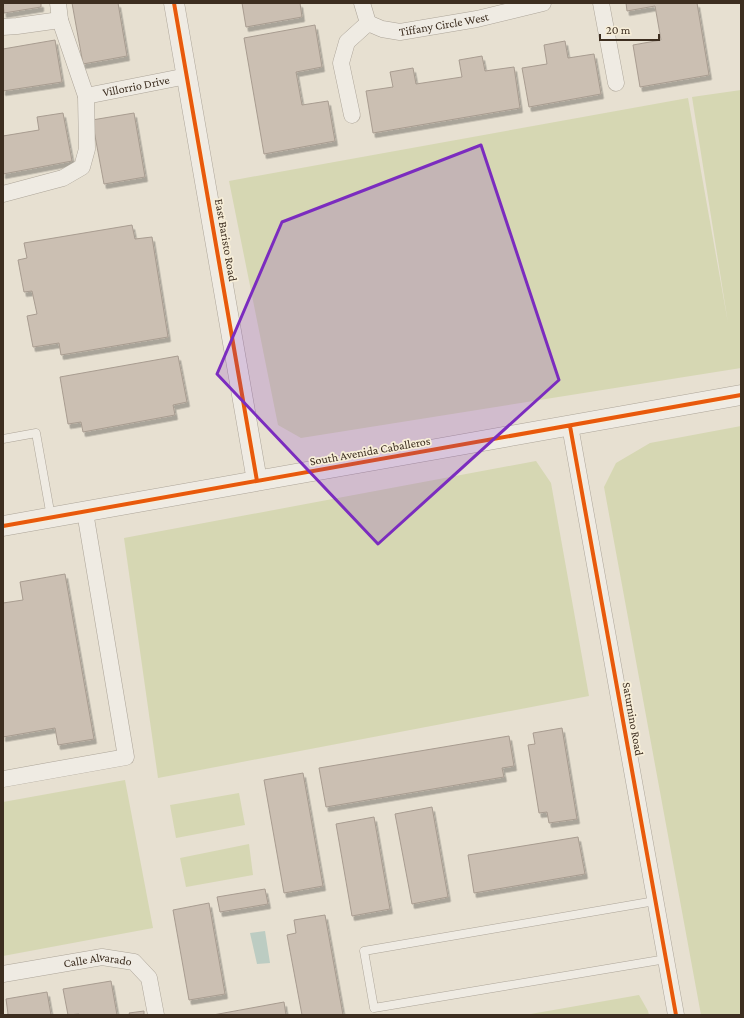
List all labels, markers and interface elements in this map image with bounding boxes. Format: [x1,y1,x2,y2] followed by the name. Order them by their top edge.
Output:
[398,9,491,39] street label: Tiffany Circle West
[600,16,659,42] scale bar
[606,23,631,37] text: 20 m
[101,73,171,100] street label: Villorrio Drive
[212,198,240,283] street label: East Baristo Road
[309,433,432,468] street label: South Avenida Caballeros
[620,681,646,757] street label: Saturnino Road
[62,950,133,971] street label: Calle Alvarado

